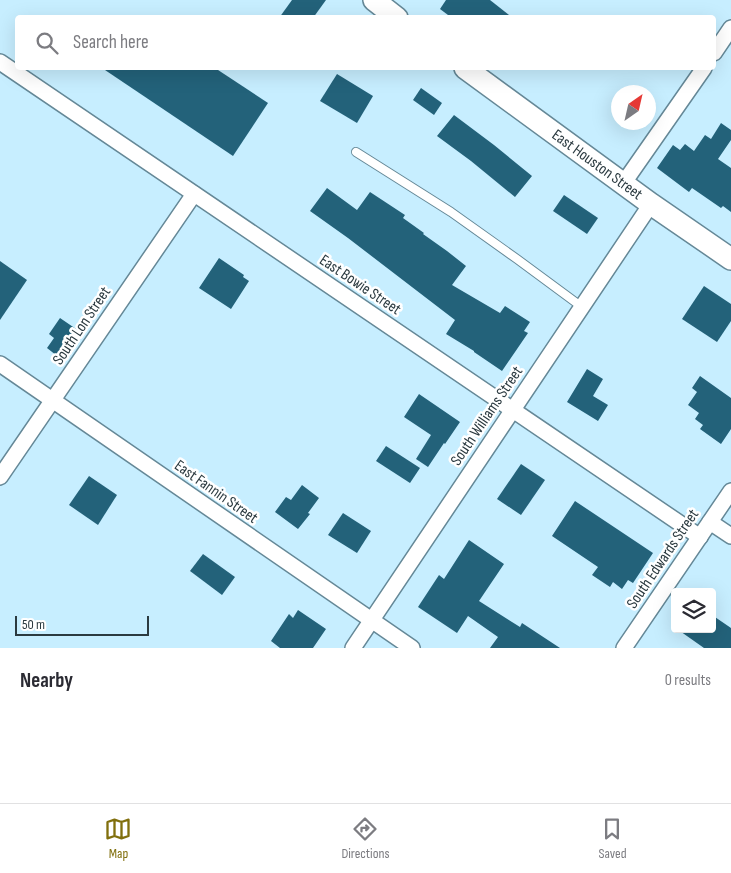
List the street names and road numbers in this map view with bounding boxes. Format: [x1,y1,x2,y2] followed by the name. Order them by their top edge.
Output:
[548,126,646,204] street label: East Houston Street
[316,251,404,319] street label: East Bowie Street
[49,283,115,369] street label: South Lon Street
[447,363,527,469] street label: South Williams Street
[171,456,261,528] street label: East Fannin Street
[623,506,703,612] street label: South Edwards Street

